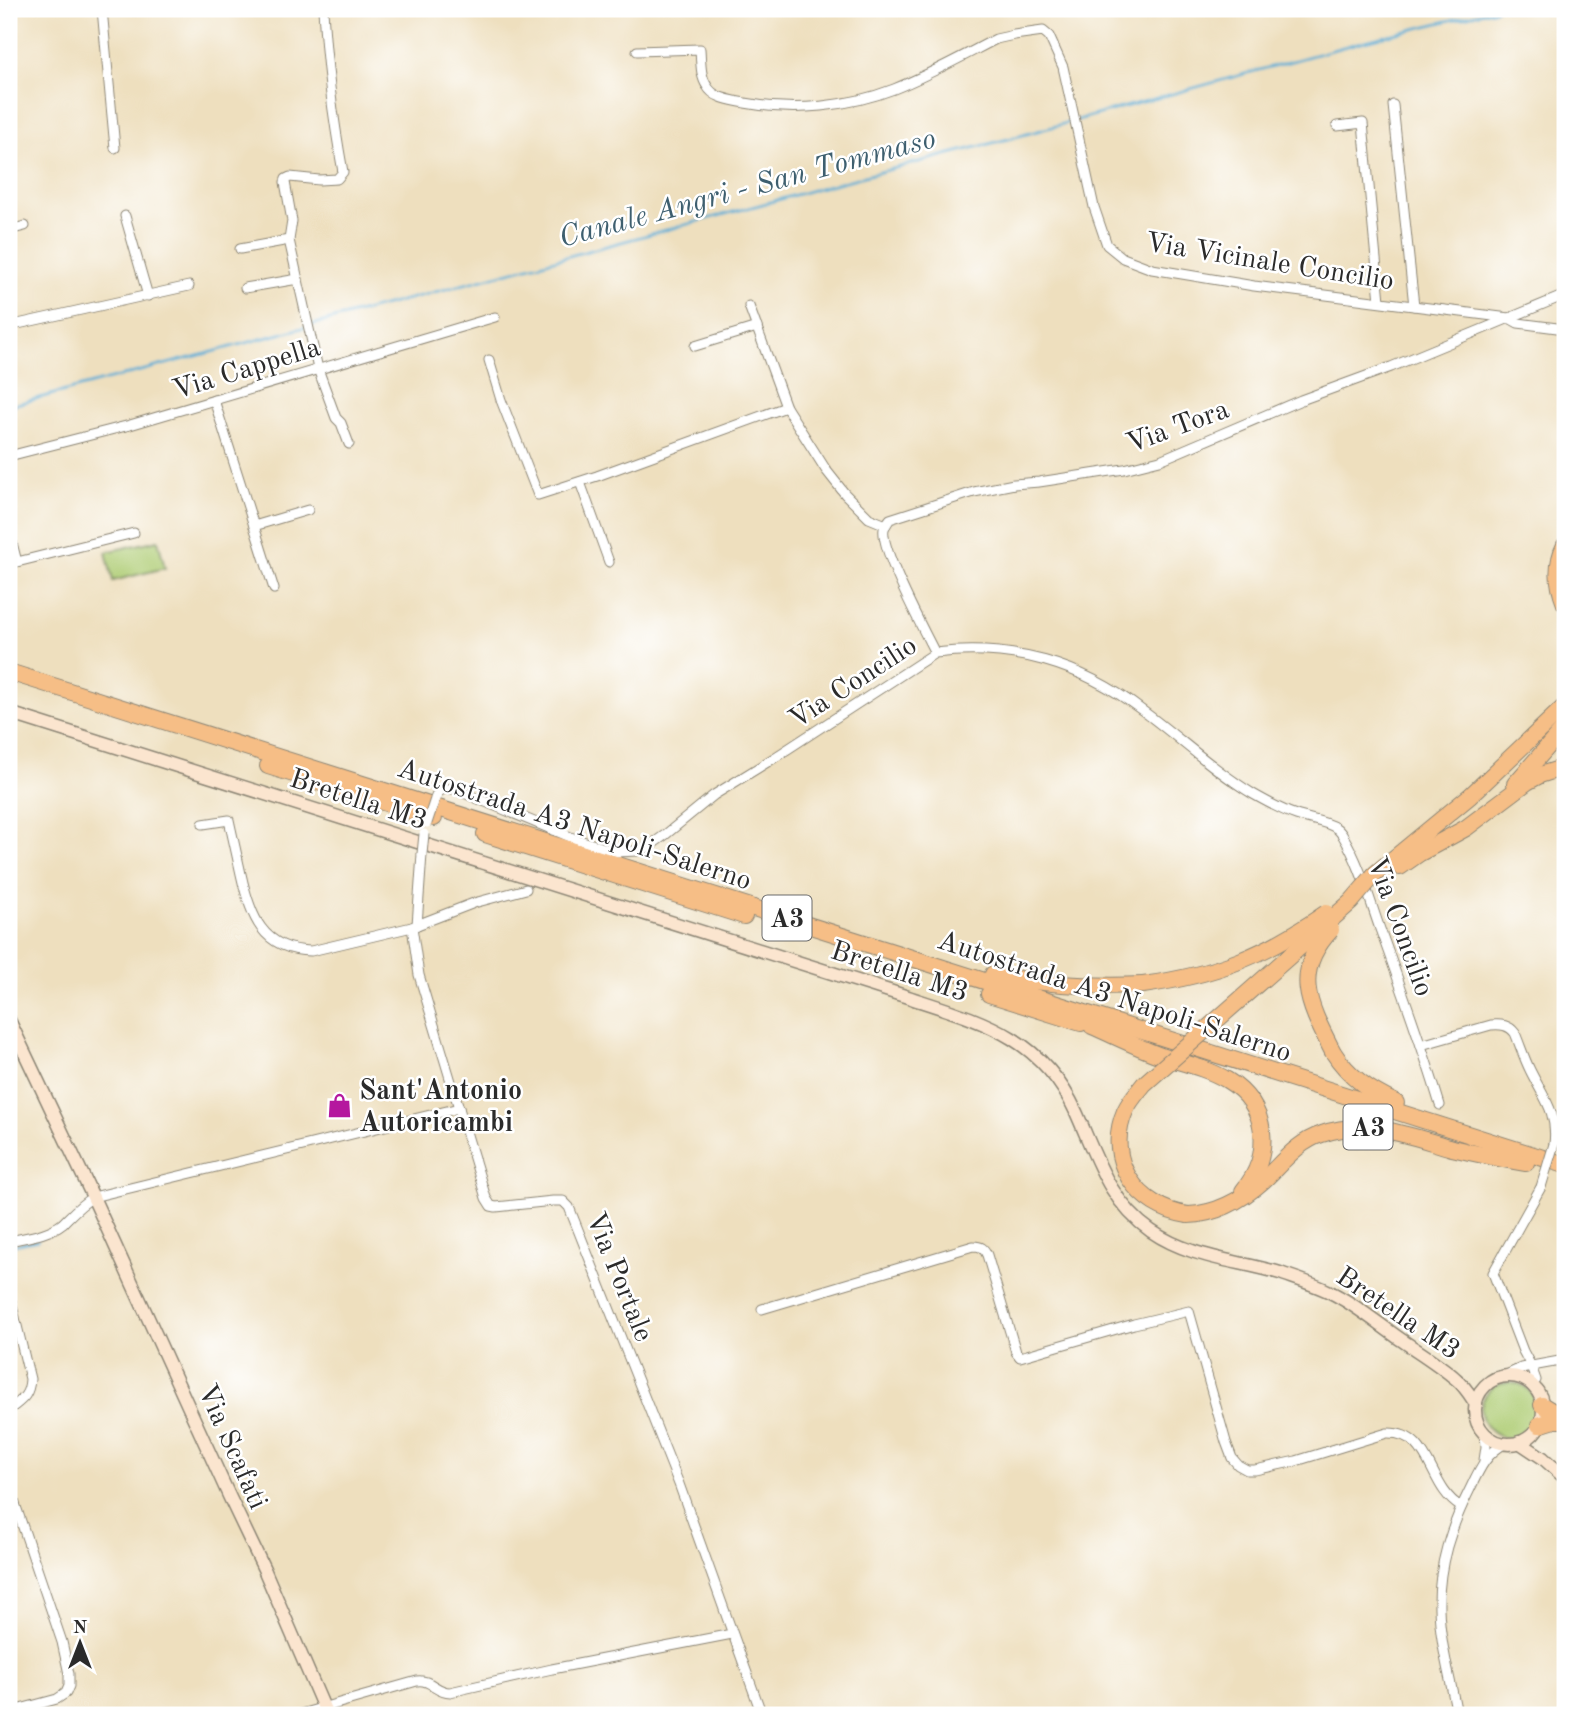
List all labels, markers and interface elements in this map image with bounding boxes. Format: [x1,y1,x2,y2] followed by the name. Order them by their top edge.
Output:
[556,124,939,254] water label: Canale Angri - San Tommaso
[1143,229,1396,296] street label: Via Vicinale Concilio
[170,334,324,406] street label: Via Cappella
[1123,396,1233,459] street label: Via Tora
[785,632,923,735] street label: Via Concilio
[394,755,755,896] street label: Autostrada A3 Napoli-Salerno
[286,765,430,836] street label: Bretella M3
[1361,854,1437,1000] street label: Via Concilio
[762,896,812,940] road number: A3
[934,927,1295,1068] street label: Autostrada A3 Napoli-Salerno
[827,937,971,1008] street label: Bretella M3
[359,1078,522,1138] place label: Sant'Antonio Autoricambi
[325,1091,353,1119] shop icon: Sant'Antonio Autoricambi
[1344,1104,1392,1150] road number: A3
[580,1209,657,1346] street label: Via Portale
[1330,1263,1464,1366] street label: Bretella M3
[191,1381,271,1514] street label: Via Scafati
[46,1608,116,1678] north arrow
[73,1619,88,1638] text: N

